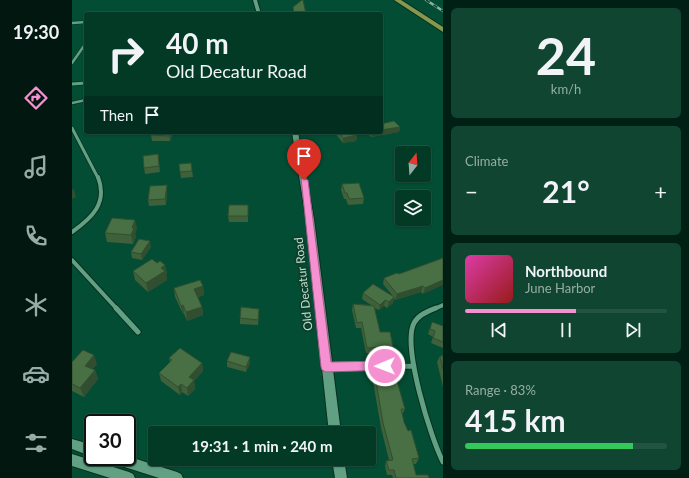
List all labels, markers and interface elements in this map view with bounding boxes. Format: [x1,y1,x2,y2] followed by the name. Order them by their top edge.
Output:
[13,21,59,43] text: 19:30
[536,24,596,86] text: 24
[166,26,229,60] text: 40 m
[100,28,152,80] icon: right
[166,60,307,82] text: Old Decatur Road
[551,81,581,97] text: km/h
[22,84,50,112] icon: directions
[141,104,163,126] icon: arrive
[100,106,133,124] text: Then
[287,139,321,180] pin
[293,145,315,167] icon: arrive
[395,146,431,182] north arrow
[395,146,431,226] map controls
[22,153,50,181] icon: music
[465,153,508,169] text: Climate
[542,173,590,209] text: 21°
[465,178,478,205] text: −
[654,178,667,205] text: +
[395,190,431,226] button: layers
[22,222,50,250] icon: phone
[291,237,315,331] street label: Old Decatur Road
[525,262,607,280] text: Northbound
[525,280,595,296] text: June Harbor
[22,291,50,319] icon: climate
[488,319,510,341] icon: previous
[555,319,577,341] icon: pause
[622,319,644,341] icon: next
[364,345,406,387] position arrow
[22,360,50,388] icon: car
[465,382,536,398] text: Range · 83%
[465,402,566,438] text: 415 km
[84,414,136,466] speed limit sign: 30
[22,429,50,457] icon: filters
[192,437,332,455] text: 19:31 · 1 min · 240 m

